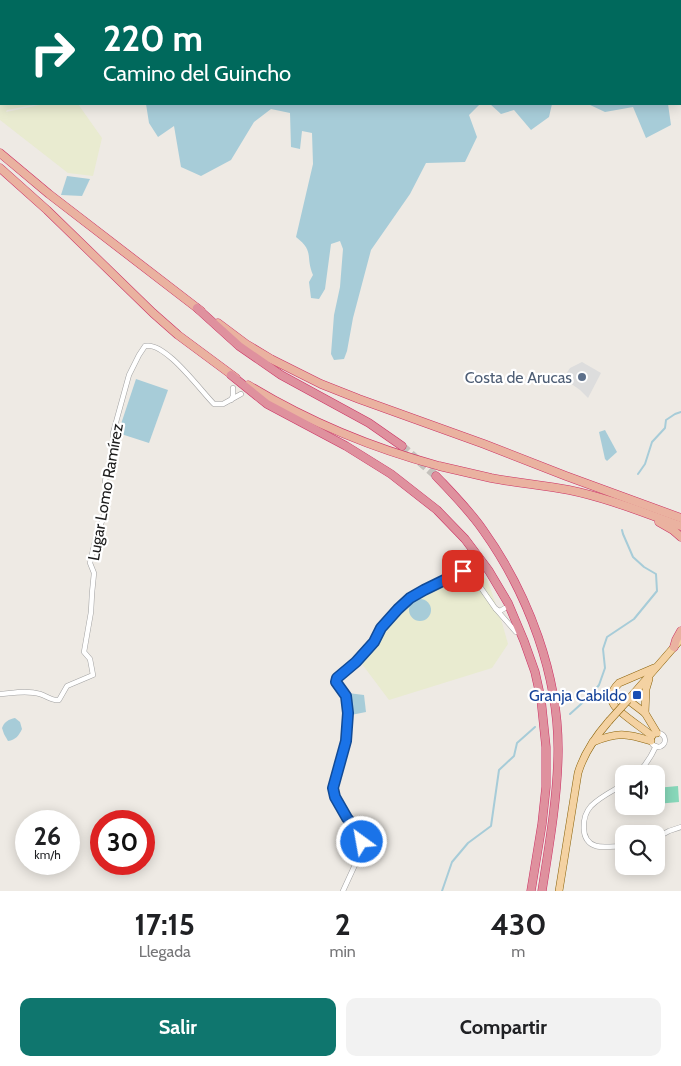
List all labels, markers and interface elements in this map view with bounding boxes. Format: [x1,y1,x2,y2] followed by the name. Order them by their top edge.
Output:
[103,17,203,60] text: 220 m
[20,20,85,85] icon: right
[103,60,291,87] text: Camino del Guincho
[465,368,572,387] place label: Costa de Arucas
[576,371,588,383] marker: Costa de Arucas
[84,422,127,562] street label: Lugar Lomo Ramírez
[442,550,484,592] pin
[449,557,477,585] icon: arrive
[529,686,627,705] place label: Granja Cabildo
[631,689,643,701] marker: Granja Cabildo
[615,765,665,875] map controls
[615,765,665,815] button: sound
[90,810,155,875] speed limit sign: 30
[335,815,387,867] position arrow
[34,821,61,851] text: 26
[615,825,665,875] button: search
[34,847,61,862] text: km/h
[135,906,195,943] text: 17:15
[335,906,351,943] text: 2
[490,906,546,943] text: 430
[139,942,191,961] text: Llegada
[329,942,356,961] text: min
[511,942,525,961] text: m
[20,998,336,1056] button: Salir
[346,998,661,1056] button: Compartir

